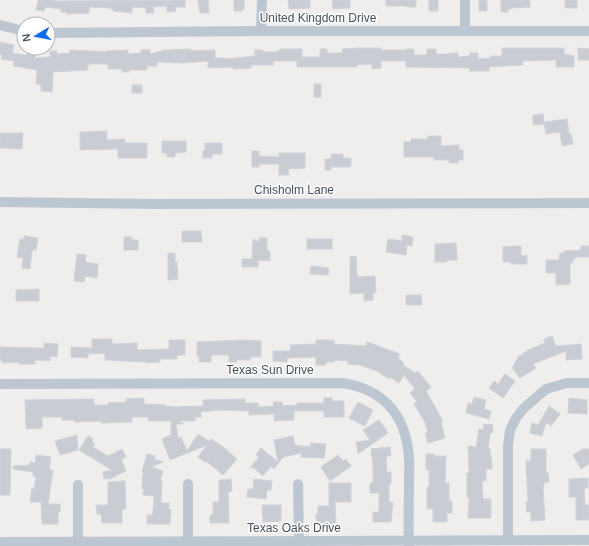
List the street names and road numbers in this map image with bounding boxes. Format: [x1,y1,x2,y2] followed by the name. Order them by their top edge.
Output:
[260,11,377,25] street label: United Kingdom Drive
[254,183,334,197] street label: Chisholm Lane
[226,363,314,377] street label: Texas Sun Drive
[247,521,341,535] street label: Texas Oaks Drive

